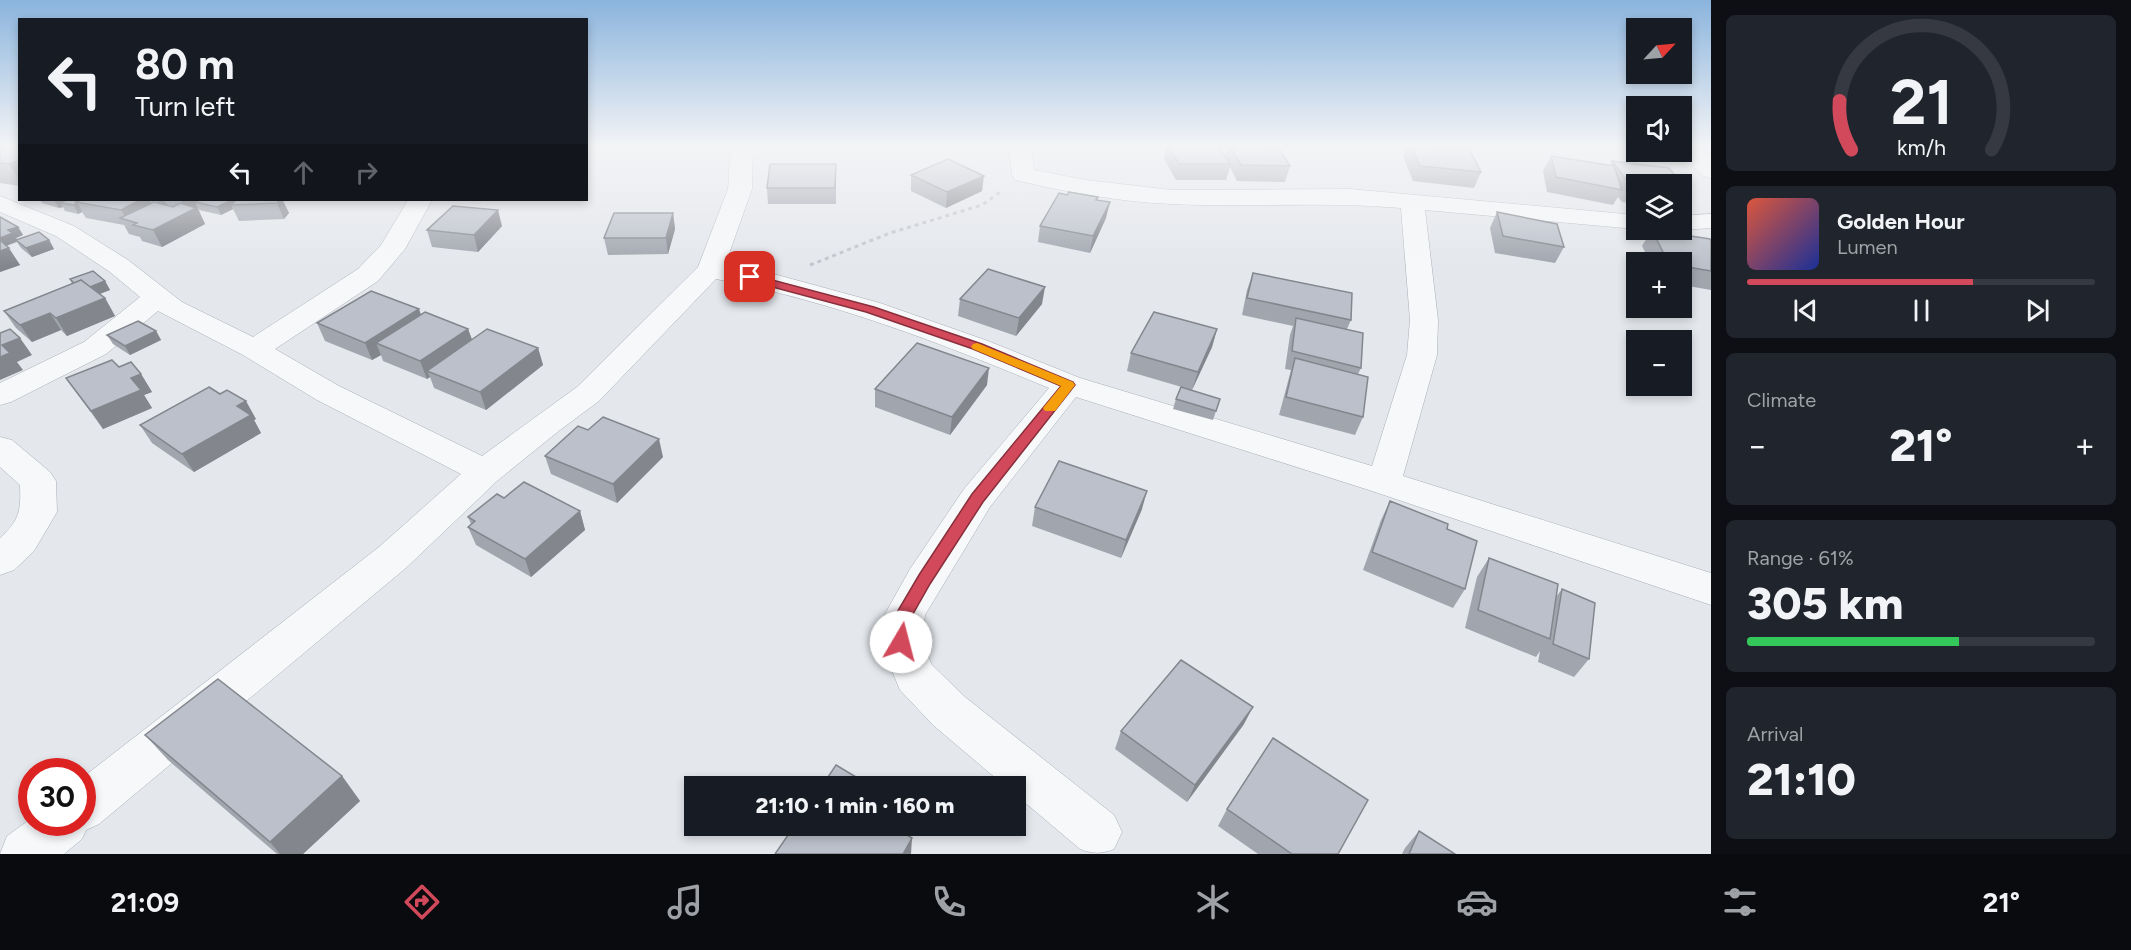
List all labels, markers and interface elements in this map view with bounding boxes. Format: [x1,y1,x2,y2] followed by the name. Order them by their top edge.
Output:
[1626,18,1692,84] north arrow
[1626,18,1692,396] map controls
[135,39,235,90] text: 80 m
[36,42,114,120] icon: left
[1890,65,1952,140] text: 21
[135,90,235,123] text: Turn left
[1626,96,1692,162] button: sound
[1897,135,1945,160] text: km/h
[224,156,257,189] icon: left
[287,156,320,189] icon: ahead
[350,156,383,189] icon: right
[1626,174,1692,240] button: layers
[1837,208,1965,235] text: Golden Hour
[1837,235,1898,259] text: Lumen
[724,251,775,302] pin
[1626,252,1692,318] button: +
[733,260,766,293] icon: arrive
[1789,294,1822,327] icon: previous
[1905,294,1938,327] icon: pause
[2021,294,2054,327] icon: next
[1626,330,1692,396] button: −
[1747,388,1816,412] text: Climate
[1890,418,1952,472] text: 21°
[1747,426,1768,465] text: −
[2074,426,2095,465] text: +
[1747,546,1854,570] text: Range · 61%
[1747,576,1903,630] text: 305 km
[869,610,933,674] position arrow
[1747,722,1803,746] text: Arrival
[1747,752,1856,806] text: 21:10
[18,758,96,836] speed limit sign: 30
[755,792,955,819] text: 21:10 · 1 min · 160 m
[401,881,443,923] icon: directions
[664,881,706,923] icon: music
[928,881,970,923] icon: phone
[1192,881,1234,923] icon: climate
[1456,881,1498,923] icon: car
[1719,881,1761,923] icon: filters
[111,886,179,919] text: 21:09
[1983,886,2020,919] text: 21°

